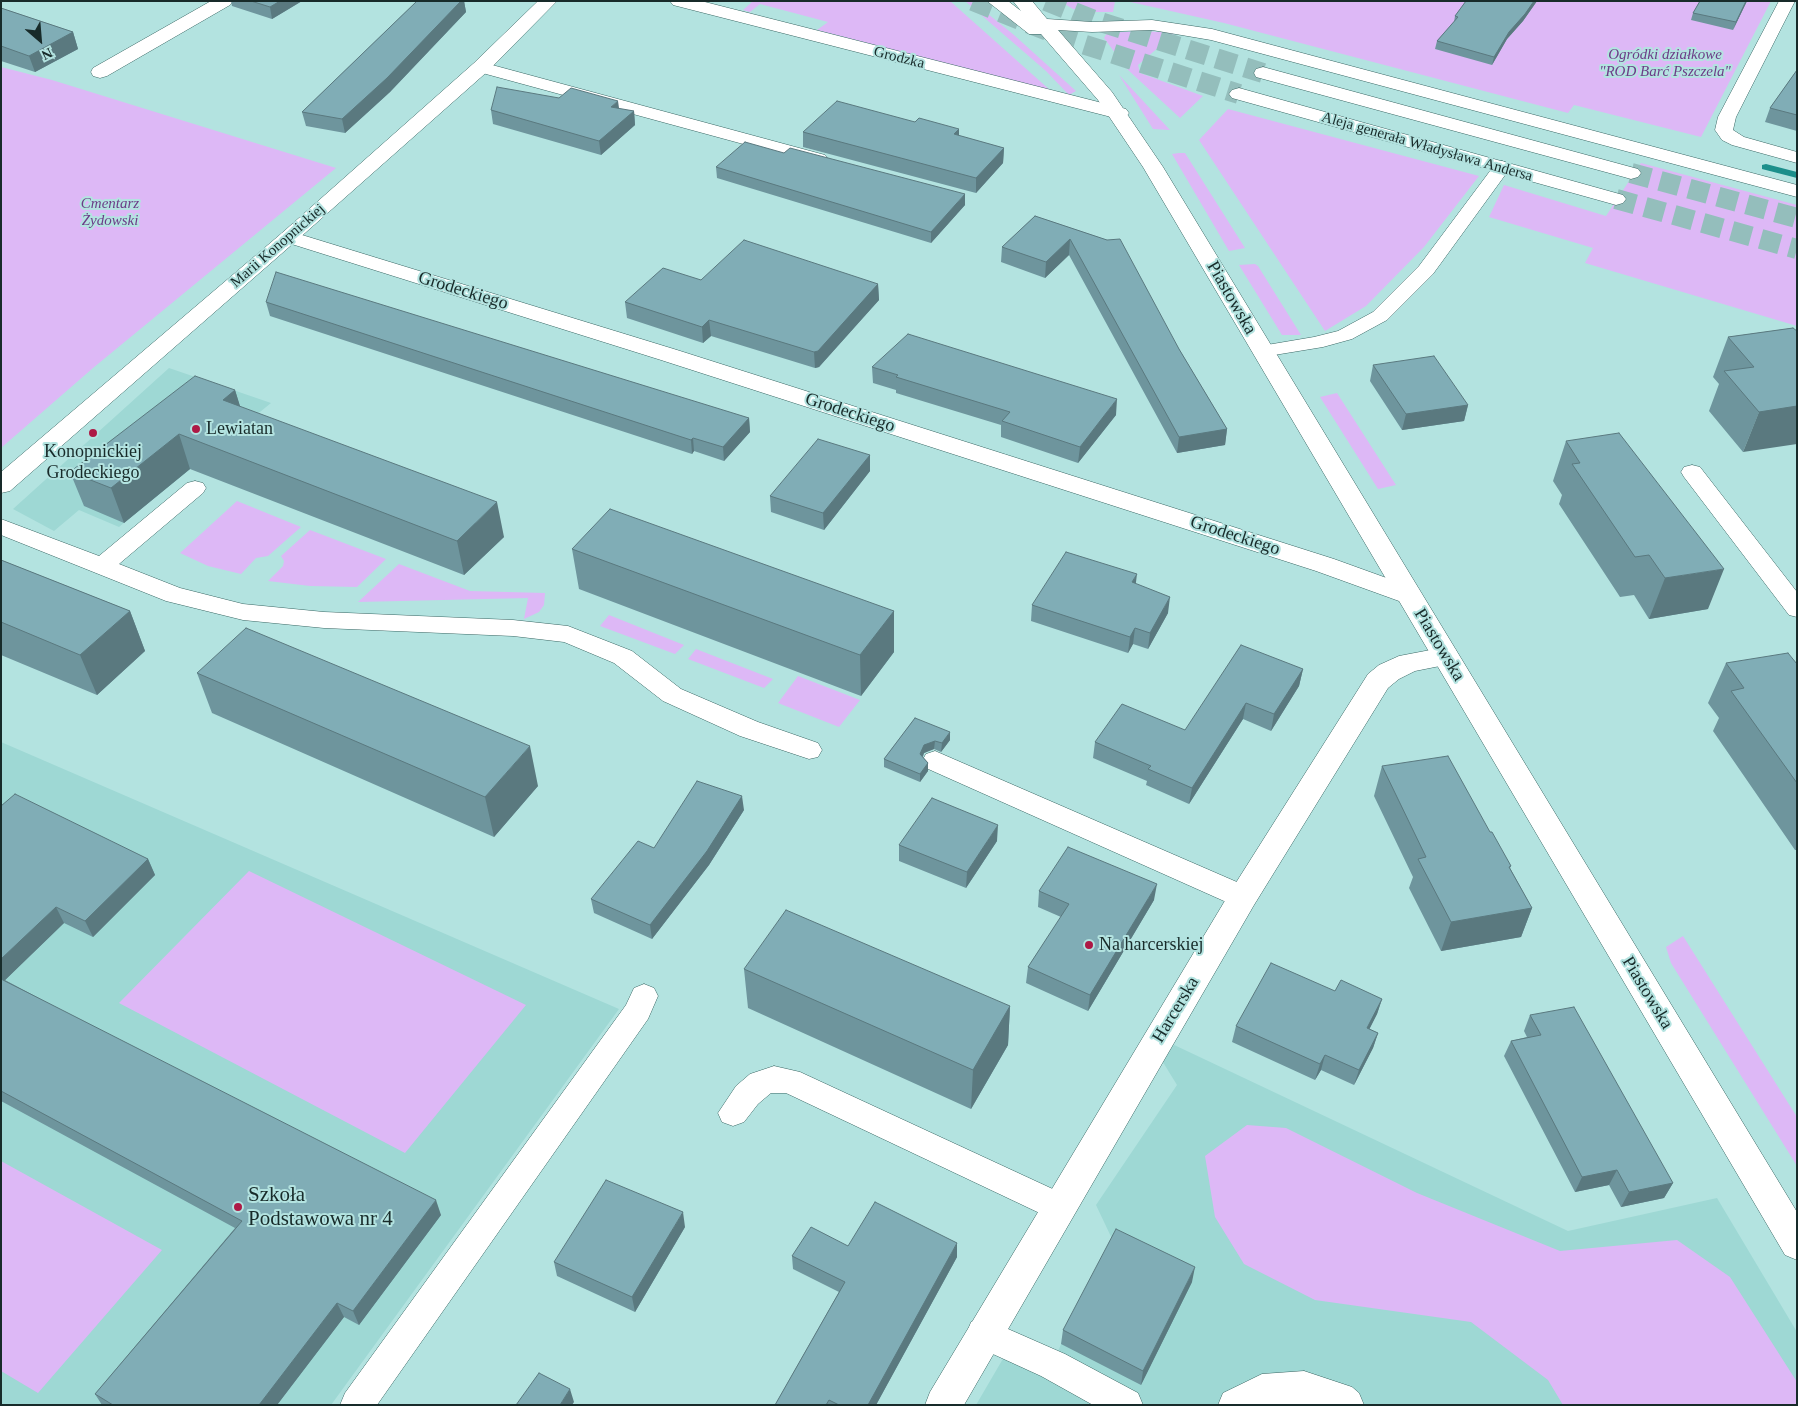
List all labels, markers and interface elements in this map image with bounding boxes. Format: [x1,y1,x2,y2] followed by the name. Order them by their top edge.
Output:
[15,15,65,65] north arrow
[872,43,926,73] street label: Grodzka
[39,45,55,63] text: N
[1599,46,1731,81] park label: Ogródki działkowe "ROD Barć Pszczela"
[1319,108,1535,186] street label: Aleja generała Władysława Andersa
[81,195,139,230] park label: Cmentarz Żydowski
[227,200,329,292] street label: Marii Konopnickiej
[1201,258,1261,338] street label: Piastowska
[415,267,511,315] street label: Grodeckiego
[802,388,898,438] street label: Grodeckiego
[206,418,273,440] place label: Lewiatan
[190,423,202,435] marker: Lewiatan
[87,427,99,439] marker: Konopnickiej Grodeckiego
[44,441,142,484] place label: Konopnickiej Grodeckiego
[1187,511,1283,561] street label: Grodeckiego
[1409,605,1469,685] street label: Piastowska
[1099,934,1203,956] place label: Na harcerskiej
[1083,939,1095,951] marker: Na harcerskiej
[1617,953,1677,1033] street label: Piastowska
[1148,973,1204,1047] street label: Harcerska
[248,1182,393,1232] place label: Szkoła Podstawowa nr 4
[232,1201,244,1213] marker: Szkoła Podstawowa nr 4

